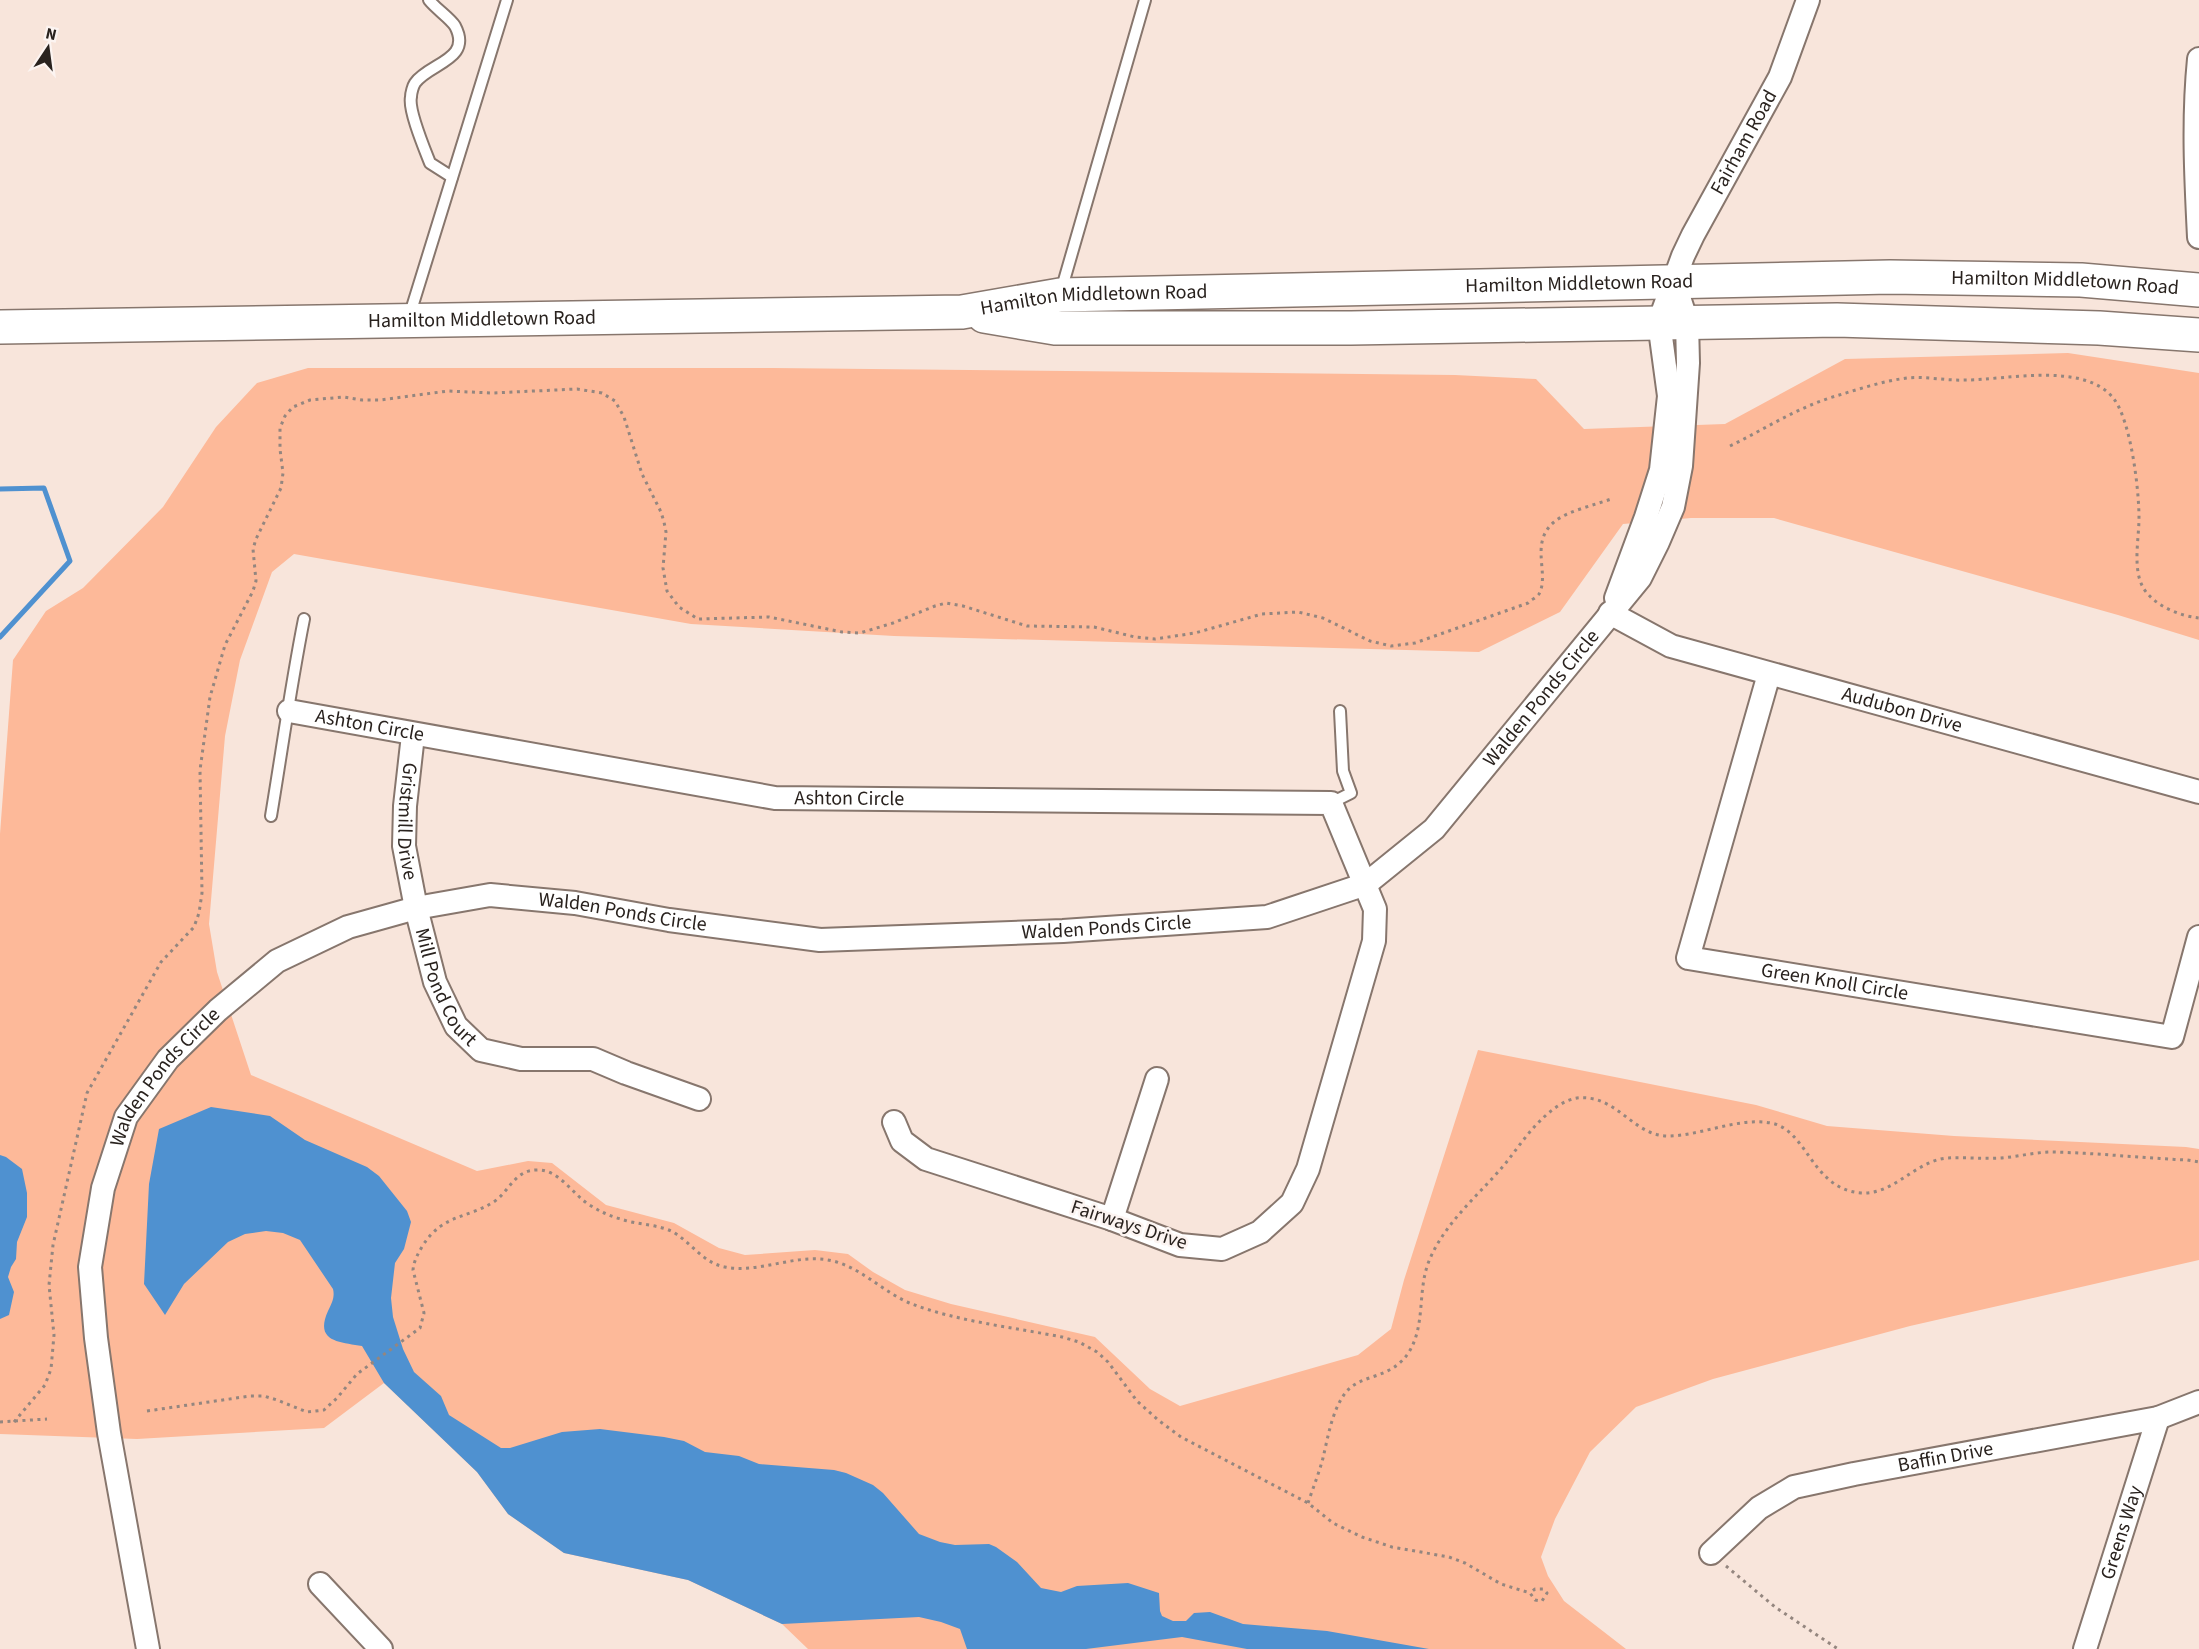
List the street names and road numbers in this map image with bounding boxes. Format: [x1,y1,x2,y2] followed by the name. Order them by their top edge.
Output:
[1704,85,1784,200] street label: Fairham Road
[1951,264,2180,302] street label: Hamilton Middletown Road
[1465,267,1694,300] street label: Hamilton Middletown Road
[978,278,1208,323] street label: Hamilton Middletown Road
[368,304,596,335] street label: Hamilton Middletown Road
[1477,624,1606,773] street label: Walden Ponds Circle
[1839,680,1965,740] street label: Audubon Drive
[313,702,426,749] street label: Ashton Circle
[390,761,424,883] street label: Gristmill Drive
[794,784,905,813] street label: Ashton Circle
[537,886,709,939] street label: Walden Ponds Circle
[1021,908,1192,947] street label: Walden Ponds Circle
[408,925,483,1053] street label: Mill Pond Court
[1759,956,1910,1008] street label: Green Knoll Circle
[103,1001,226,1150] street label: Walden Ponds Circle
[1067,1193,1191,1257] street label: Fairways Drive
[1895,1435,1996,1480] street label: Baffin Drive
[2094,1482,2150,1583] street label: Greens Way

